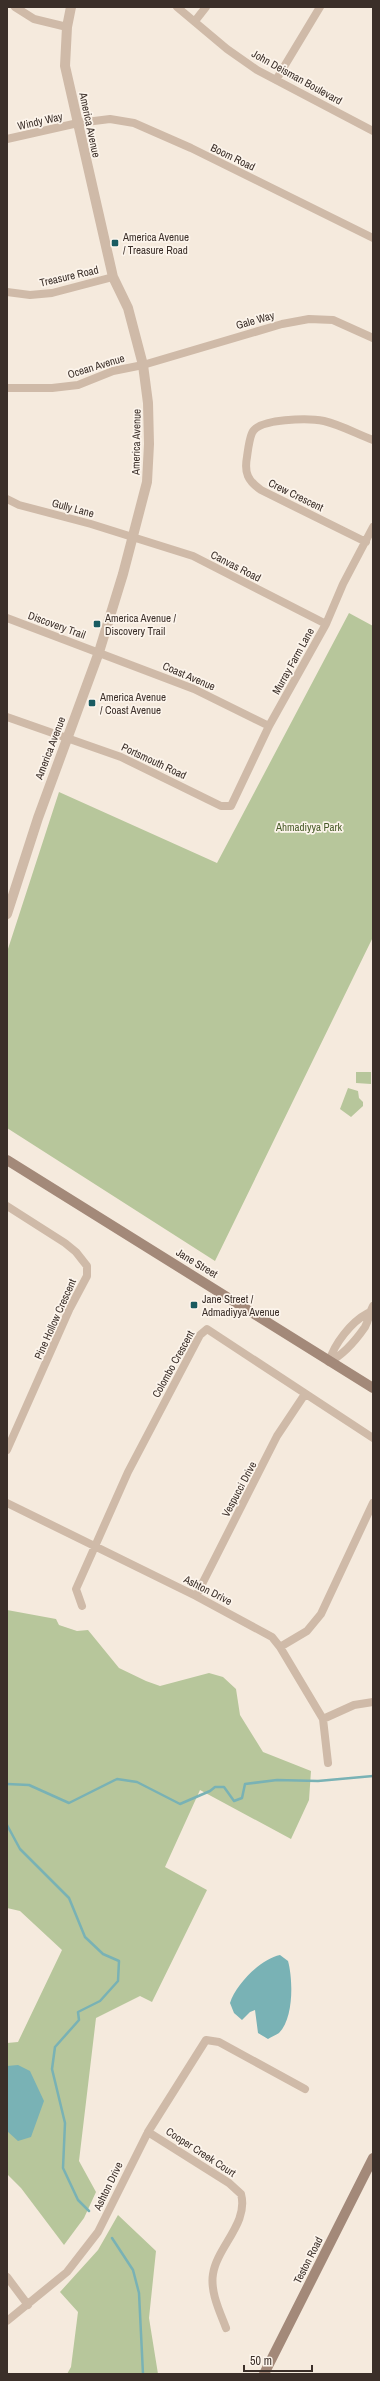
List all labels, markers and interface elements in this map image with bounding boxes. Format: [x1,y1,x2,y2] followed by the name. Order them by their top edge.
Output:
[249,46,345,108] street label: John Deisman Boulevard
[76,90,104,159] street label: America Avenue
[16,109,64,133] street label: Windy Way
[209,140,257,174] street label: Boom Road
[122,230,189,257] place label: America Avenue / Treasure Road
[110,238,120,248] marker: America Avenue / Treasure Road
[38,262,100,290] street label: Treasure Road
[234,308,276,332] street label: Gale Way
[66,351,126,381] street label: Ocean Avenue
[128,409,144,476] street label: America Avenue
[266,476,326,515] street label: Crew Crescent
[50,496,96,520] street label: Gully Lane
[208,547,264,585] street label: Canvas Road
[26,608,88,642] street label: Discovery Trail
[104,611,177,638] place label: America Avenue / Discovery Trail
[92,619,102,629] marker: America Avenue / Discovery Trail
[269,625,317,697] street label: Murray Farm Lane
[160,659,218,693] street label: Coast Avenue
[99,690,166,717] place label: America Avenue / Coast Avenue
[87,698,97,708] marker: America Avenue / Coast Avenue
[31,715,68,782] street label: America Avenue
[119,740,189,782] street label: Portsmouth Road
[275,820,343,834] park label: Ahmadiyya Park
[174,1245,221,1281] street label: Jane Street
[31,1276,79,1361] street label: Pine Hollow Crescent
[201,1292,280,1319] place label: Jane Street / Admadiyya Avenue
[189,1300,199,1310] marker: Jane Street / Admadiyya Avenue
[149,1328,197,1400] street label: Colombo Crescent
[219,1459,259,1519] street label: Vespucci Drive
[181,1571,234,1608] street label: Ashton Drive
[163,2124,239,2180] street label: Cooper Creek Court
[90,2159,126,2213] street label: Ashton Drive
[290,2234,326,2286] street label: Teston Road
[244,2347,312,2373] scale bar
[250,2353,272,2369] text: 50 m

